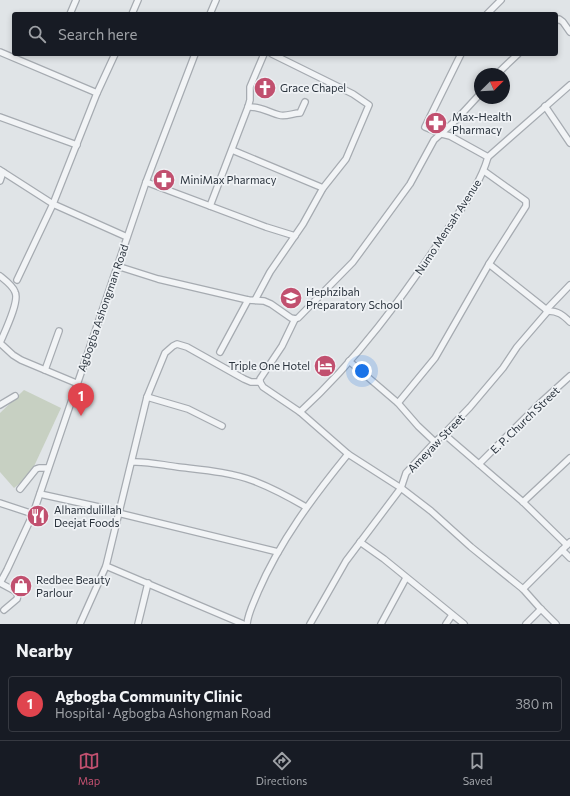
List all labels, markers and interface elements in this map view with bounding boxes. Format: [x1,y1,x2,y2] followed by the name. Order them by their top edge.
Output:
[12,12,558,56] search box
[26,23,48,45] icon: search
[58,25,137,43] text: Search here
[474,68,510,104] north arrow
[252,75,278,101] church icon: Grace Chapel
[280,81,346,94] place label: Grace Chapel
[423,110,449,136] pharmacy icon: Max-Health Pharmacy
[452,110,512,136] place label: Max-Health Pharmacy
[151,167,177,193] pharmacy icon: MiniMax Pharmacy
[180,173,277,186] place label: MiniMax Pharmacy
[412,176,483,277] street label: Numo Mensah Avenue
[75,242,130,373] street label: Agbogba Ashongman Road
[278,285,304,311] school or university icon: Hephzibah Preparatory School
[306,285,403,311] place label: Hephzibah Preparatory School
[312,353,338,379] hotel icon: Triple One Hotel
[228,359,310,372] place label: Triple One Hotel
[352,361,372,381] your location
[68,383,94,416] pin: 1
[487,383,562,456] street label: E. P. Church Street
[405,410,467,475] street label: Ameyaw Street
[25,503,51,529] restaurant icon: Alhamdulillah Deejat Foods
[54,503,122,529] place label: Alhamdulillah Deejat Foods
[8,573,34,599] shop icon: Redbee Beauty Parlour
[36,573,111,599] place label: Redbee Beauty Parlour
[16,640,73,661] text: Nearby
[55,687,242,705] text: Agbogba Community Clinic
[27,696,33,712] text: 1
[515,696,553,712] text: 380 m
[55,705,271,721] text: Hospital · Agbogba Ashongman Road
[78,750,100,787] tab: Map
[256,750,307,787] tab: Directions
[463,750,492,787] tab: Saved

